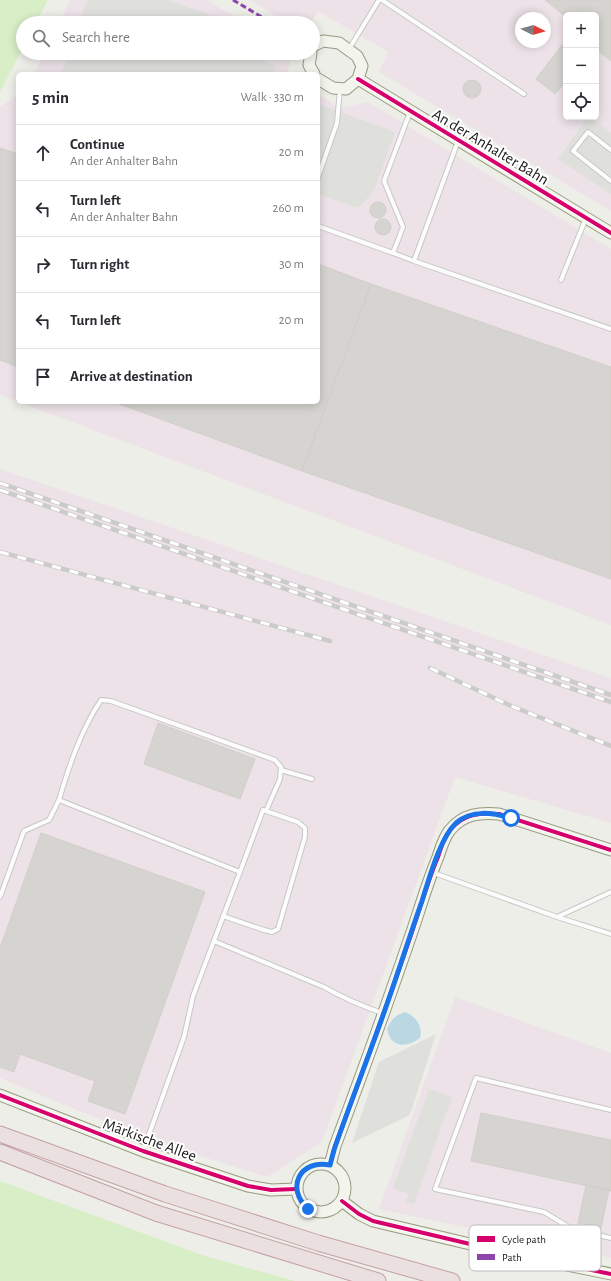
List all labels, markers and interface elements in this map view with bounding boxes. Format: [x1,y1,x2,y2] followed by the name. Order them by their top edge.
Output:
[515,12,551,48] north arrow
[563,12,599,120] map controls
[563,12,599,48] button: +
[16,16,320,60] search box
[30,27,52,49] icon: search
[62,30,130,45] text: Search here
[563,48,599,84] button: −
[563,84,599,120] button: locate
[32,89,69,106] text: 5 min
[241,91,304,104] text: Walk · 330 m
[429,106,552,188] street label: An der Anhalter Bahn
[70,137,125,152] text: Continue
[32,142,54,164] icon: ahead
[279,146,304,159] text: 20 m
[70,155,178,168] text: An der Anhalter Bahn
[70,193,121,208] text: Turn left
[32,198,54,220] icon: left
[273,202,304,215] text: 260 m
[70,211,178,224] text: An der Anhalter Bahn
[32,254,54,276] icon: right
[70,257,129,272] text: Turn right
[279,258,304,271] text: 30 m
[32,310,54,332] icon: left
[70,313,121,328] text: Turn left
[279,314,304,327] text: 20 m
[32,366,54,388] icon: arrive
[70,369,193,384] text: Arrive at destination
[502,809,520,827] route start
[101,1116,199,1164] street label: Märkische Allee
[299,1200,317,1218] route end
[469,1225,601,1271] legend
[502,1234,546,1245] text: Cycle path
[502,1252,522,1263] text: Path

